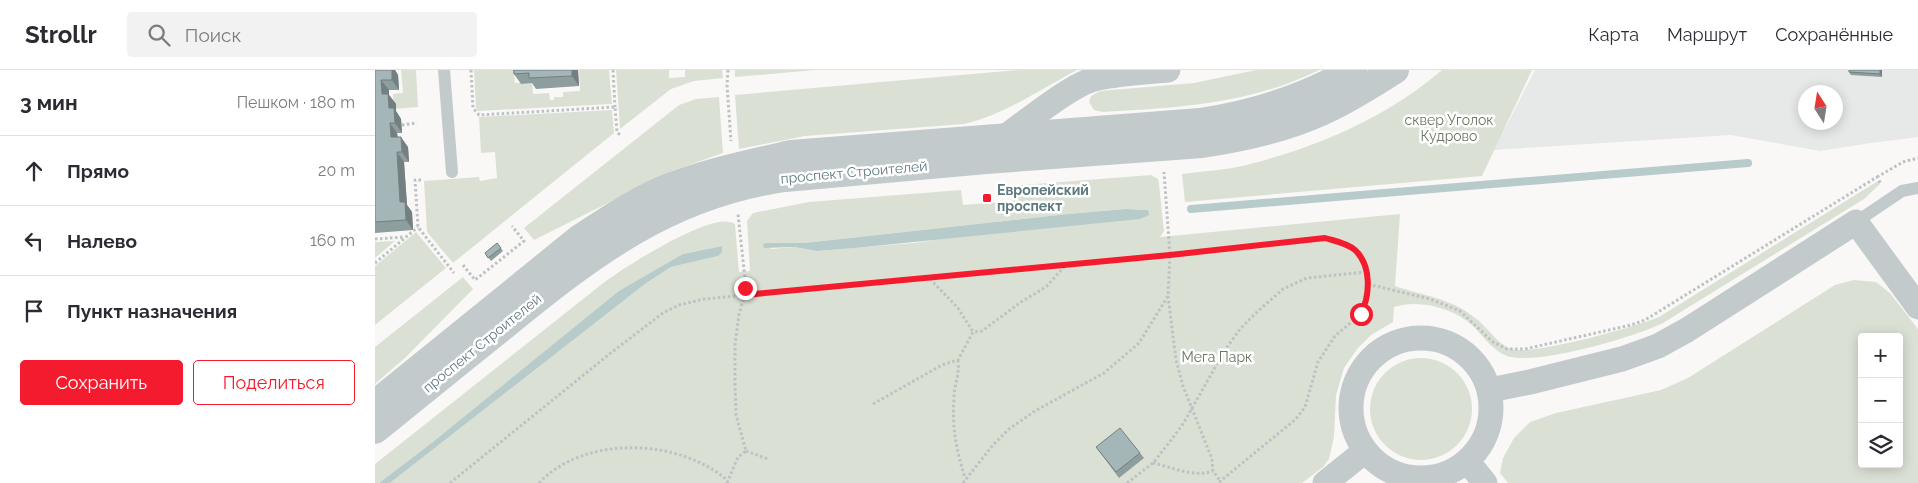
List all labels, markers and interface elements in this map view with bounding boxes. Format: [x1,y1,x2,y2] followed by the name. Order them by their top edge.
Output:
[127,12,477,57] search box
[25,20,97,49] text: Strollr
[145,21,173,49] icon: search
[185,24,241,46] text: Поиск
[1588,24,1639,45] text: Карта
[1667,24,1747,45] text: Маршрут
[1775,24,1893,45] text: Сохранённые
[1798,85,1843,130] north arrow
[20,90,78,115] text: 3 мин
[237,93,355,112] text: Пешком · 180 m
[1404,112,1494,144] park label: сквер Уголок Кудрово
[20,157,48,185] icon: ahead
[780,158,928,186] street label: проспект Строителей
[67,160,129,182] text: Прямо
[318,161,355,180] text: 20 m
[997,182,1089,214] place label: Европейский проспект
[981,192,993,204] marker: Европейский проспект
[20,227,48,255] icon: left
[67,230,137,252] text: Налево
[310,231,355,250] text: 160 m
[734,277,757,300] route end
[420,290,544,396] street label: проспект Строителей
[20,297,48,325] icon: arrive
[67,300,237,322] text: Пункт назначения
[1350,303,1373,326] route start
[1858,333,1903,468] map controls
[1858,333,1903,378] button: +
[1182,349,1252,365] park label: Мега Парк
[20,360,183,405] button: Сохранить
[193,360,355,405] button: Поделиться
[1858,378,1903,423] button: −
[1858,423,1903,468] button: layers

